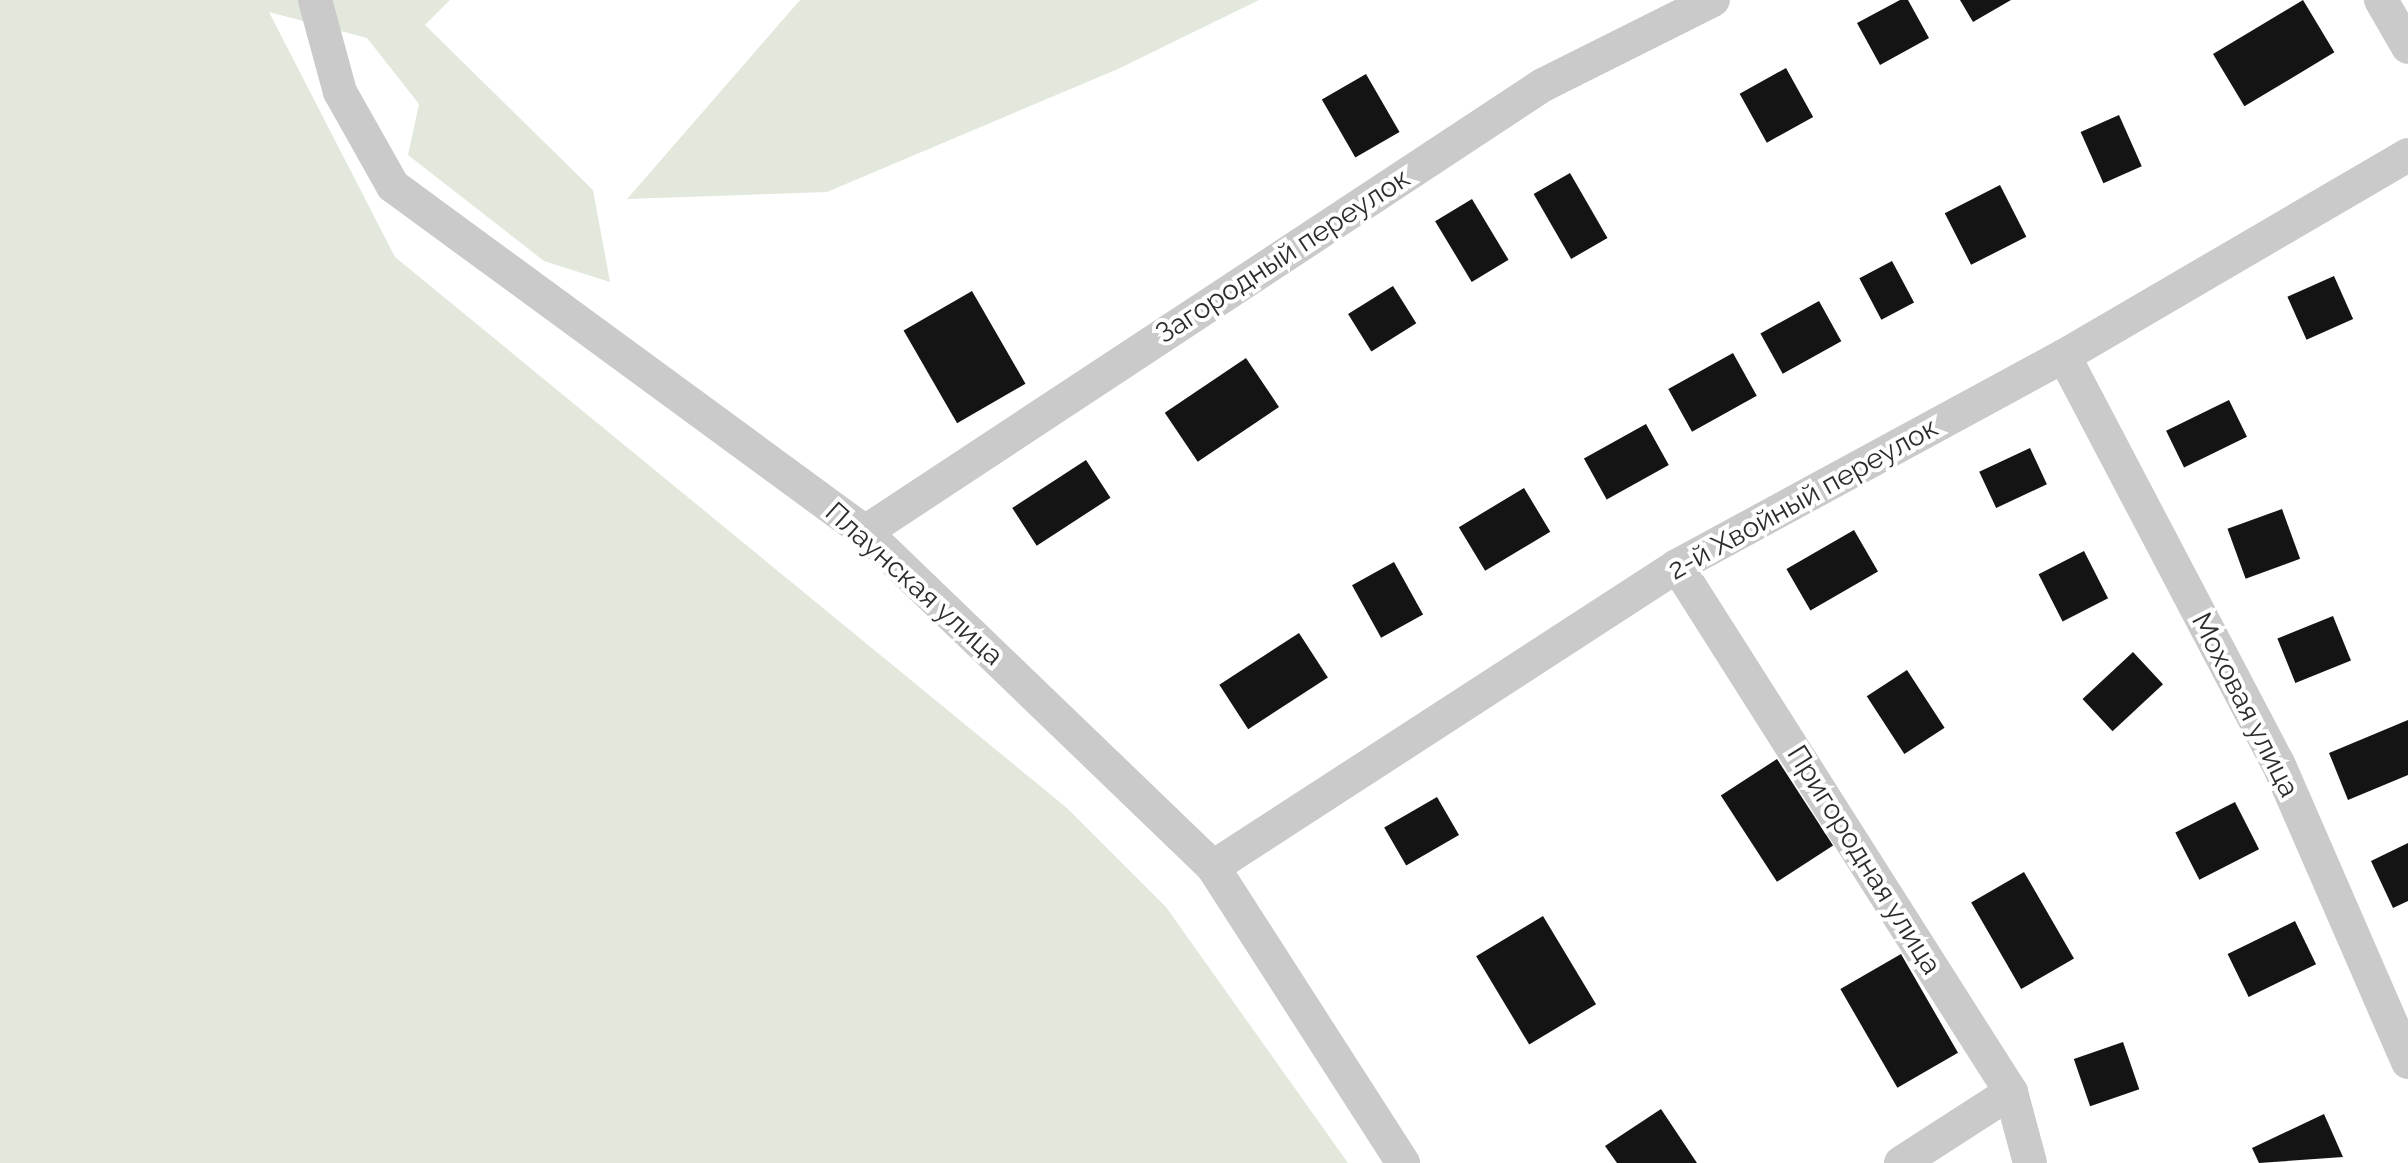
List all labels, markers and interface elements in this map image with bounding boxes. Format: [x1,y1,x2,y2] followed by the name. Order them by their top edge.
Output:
[1150,161,1416,351] street label: Загородный переулок
[1662,411,1944,587] street label: 2-й Хвойный переулок
[818,495,1010,673] street label: Плаунская улица
[2184,607,2306,803] street label: Моховая улица
[1780,739,1948,981] street label: Пригородная улица

